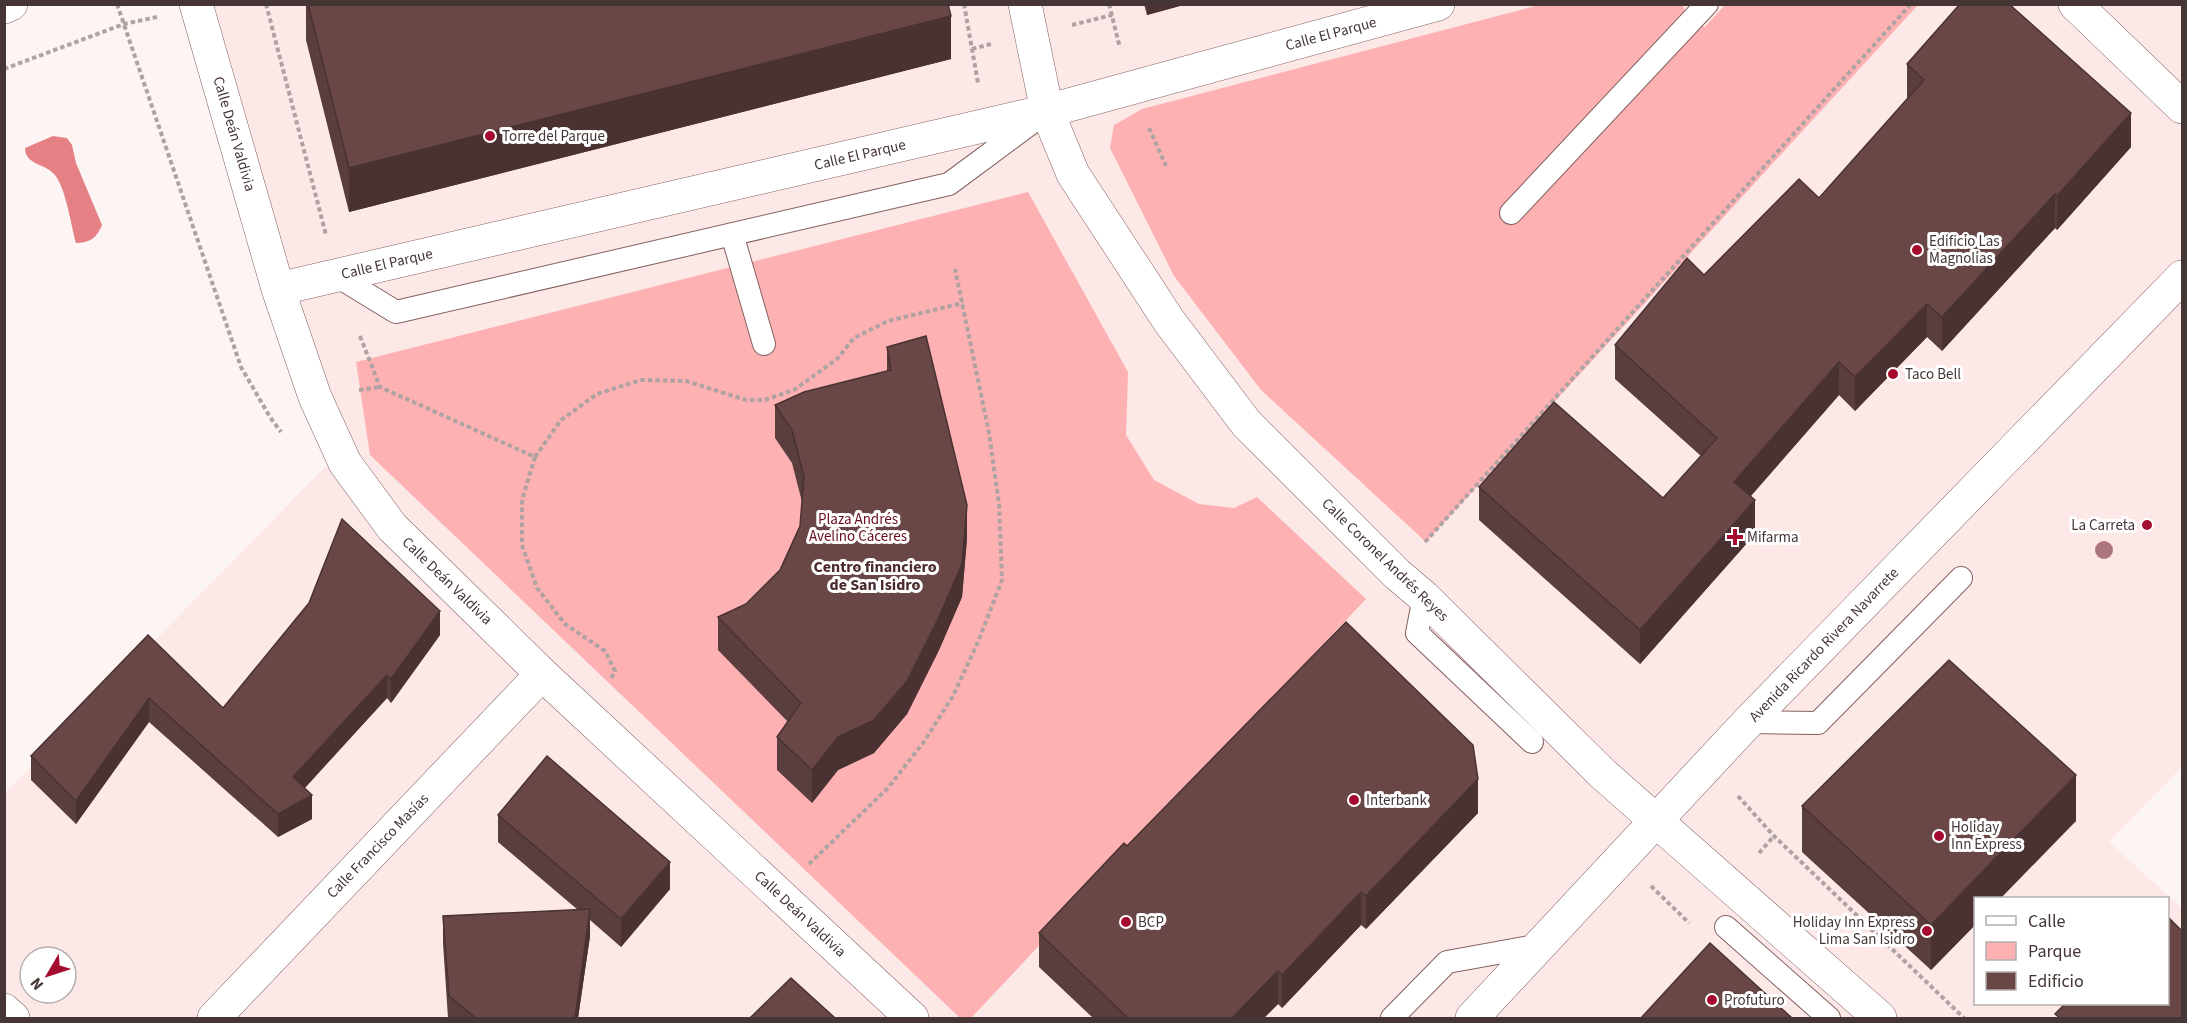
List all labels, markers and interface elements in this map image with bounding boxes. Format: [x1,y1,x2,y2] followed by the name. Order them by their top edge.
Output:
[1283,12,1379,56] street label: Calle El Parque
[208,74,260,194] street label: Calle Deán Valdivia
[502,126,605,147] place label: Torre del Parque
[483,129,497,143] marker: Torre del Parque
[812,134,908,176] street label: Calle El Parque
[1929,231,2000,269] place label: Edificio Las Magnolias
[339,243,435,285] street label: Calle El Parque
[1910,243,1924,257] marker: Edificio Las Magnolias
[1905,364,1961,385] place label: Taco Bell
[1886,367,1900,381] marker: Taco Bell
[1317,494,1453,626] street label: Calle Coronel Andrés Reyes
[809,509,907,547] park label: Plaza Andrés Avelino Cáceres
[2071,515,2135,536] place label: La Carreta
[2140,518,2154,532] marker: La Carreta
[1747,527,1798,548] place label: Mifarma
[1728,530,1742,544] marker: Mifarma
[397,532,497,630] street label: Calle Deán Valdivia
[813,556,937,596] district label: Centro financiero de San Isidro
[1744,563,1904,727] street label: Avenida Ricardo Rivera Navarrete
[322,789,434,903] street label: Calle Francisco Masías
[1366,790,1428,811] place label: Interbank
[1347,793,1361,807] marker: Interbank
[1951,817,2022,855] place label: Holiday Inn Express
[1932,829,1946,843] marker: Holiday Inn Express
[750,866,850,962] street label: Calle Deán Valdivia
[1974,897,2169,1005] legend
[2028,909,2066,934] text: Calle
[1138,912,1164,933] place label: BCP
[1793,912,1915,950] place label: Holiday Inn Express Lima San Isidro
[1119,915,1133,929] marker: BCP
[1920,924,1934,938] marker: Holiday Inn Express Lima San Isidro
[2028,939,2081,964] text: Parque
[18,945,78,1005] north arrow
[2028,969,2084,994] text: Edificio
[25,973,49,995] text: N
[1724,990,1785,1011] place label: Profuturo
[1705,993,1719,1007] marker: Profuturo

